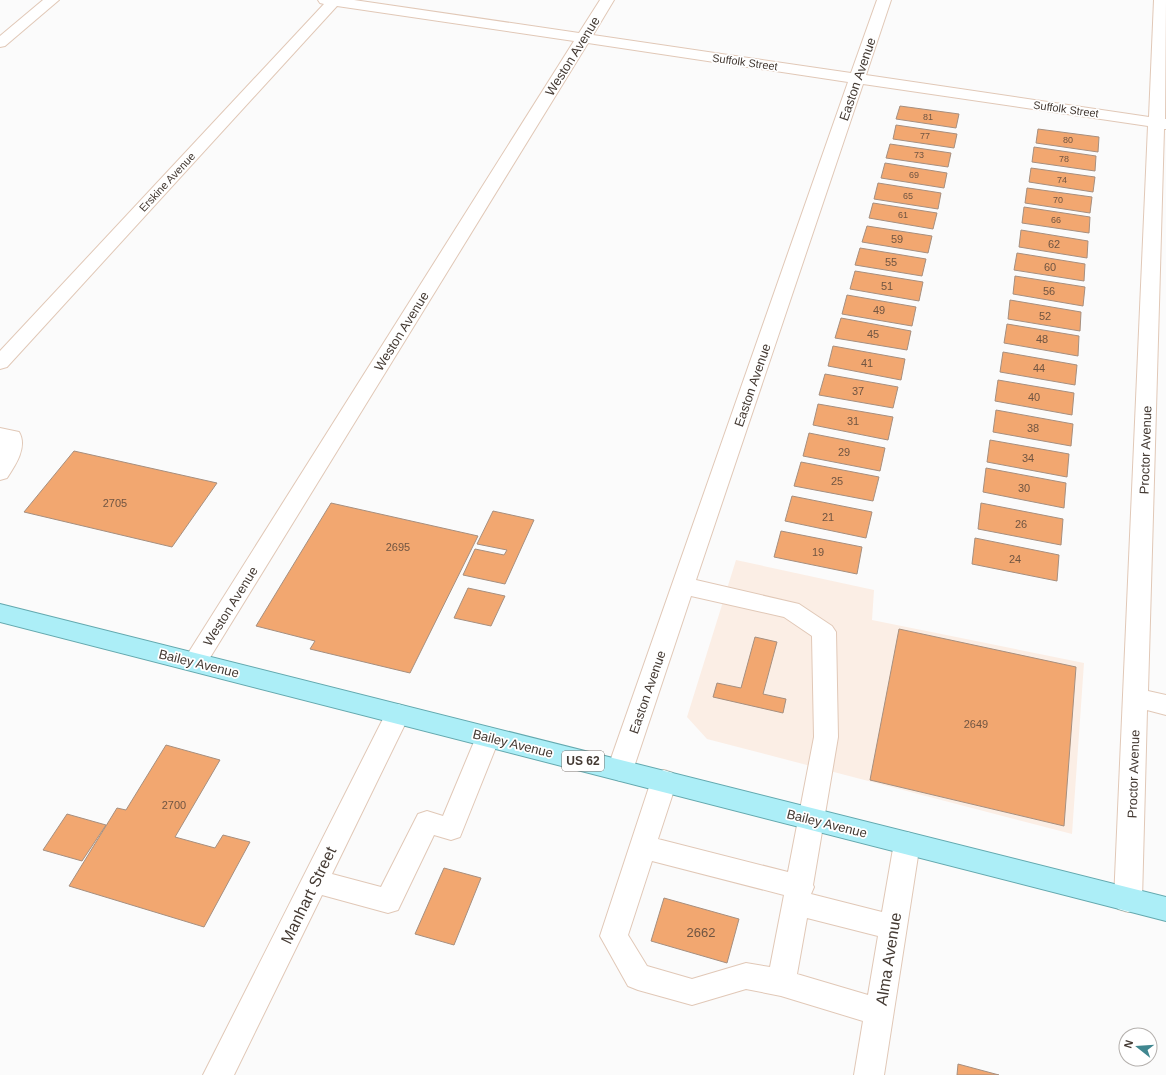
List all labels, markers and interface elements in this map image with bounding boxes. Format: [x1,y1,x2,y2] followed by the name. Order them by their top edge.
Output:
[542,14,603,99] street label: Weston Avenue
[836,35,879,123] street label: Easton Avenue
[712,51,778,73] street label: Suffolk Street
[1033,98,1099,120] street label: Suffolk Street
[923,112,933,122] house number: 81
[920,131,930,141] house number: 77
[1063,135,1073,145] house number: 80
[137,150,197,214] street label: Erskine Avenue
[914,150,924,160] house number: 73
[1059,154,1069,164] house number: 78
[909,170,919,180] house number: 69
[1057,175,1067,185] house number: 74
[903,191,913,201] house number: 65
[1053,195,1063,205] house number: 70
[898,210,908,220] house number: 61
[1051,215,1061,225] house number: 66
[891,233,903,245] house number: 59
[1048,238,1060,250] house number: 62
[885,256,897,268] house number: 55
[1044,261,1056,273] house number: 60
[881,280,893,292] house number: 51
[1043,285,1055,297] house number: 56
[371,289,432,374] street label: Weston Avenue
[873,304,885,316] house number: 49
[1039,310,1051,322] house number: 52
[867,328,879,340] house number: 45
[1036,333,1048,345] house number: 48
[731,341,774,429] street label: Easton Avenue
[861,357,873,369] house number: 41
[1033,362,1045,374] house number: 44
[852,385,864,397] house number: 37
[1028,391,1040,403] house number: 40
[1136,405,1155,495] street label: Proctor Avenue
[847,415,859,427] house number: 31
[1027,422,1039,434] house number: 38
[838,446,850,458] house number: 29
[1022,452,1034,464] house number: 34
[831,475,843,487] house number: 25
[1018,482,1030,494] house number: 30
[103,497,127,509] house number: 2705
[822,511,834,523] house number: 21
[1015,518,1027,530] house number: 26
[386,541,410,553] house number: 2695
[812,546,824,558] house number: 19
[1009,553,1021,565] house number: 24
[200,564,261,649] street label: Weston Avenue
[157,646,241,681] street label: Bailey Avenue
[626,648,669,736] street label: Easton Avenue
[964,718,988,730] house number: 2649
[471,726,555,761] street label: Bailey Avenue
[1124,729,1143,819] street label: Proctor Avenue
[562,751,604,771] road number: US 62
[162,799,186,811] house number: 2700
[785,806,869,841] street label: Bailey Avenue
[278,843,340,947] street label: Manhart Street
[873,911,904,1007] street label: Alma Avenue
[687,925,715,940] house number: 2662
[1118,1027,1158,1067] north arrow
[1122,1038,1135,1050] text: N

